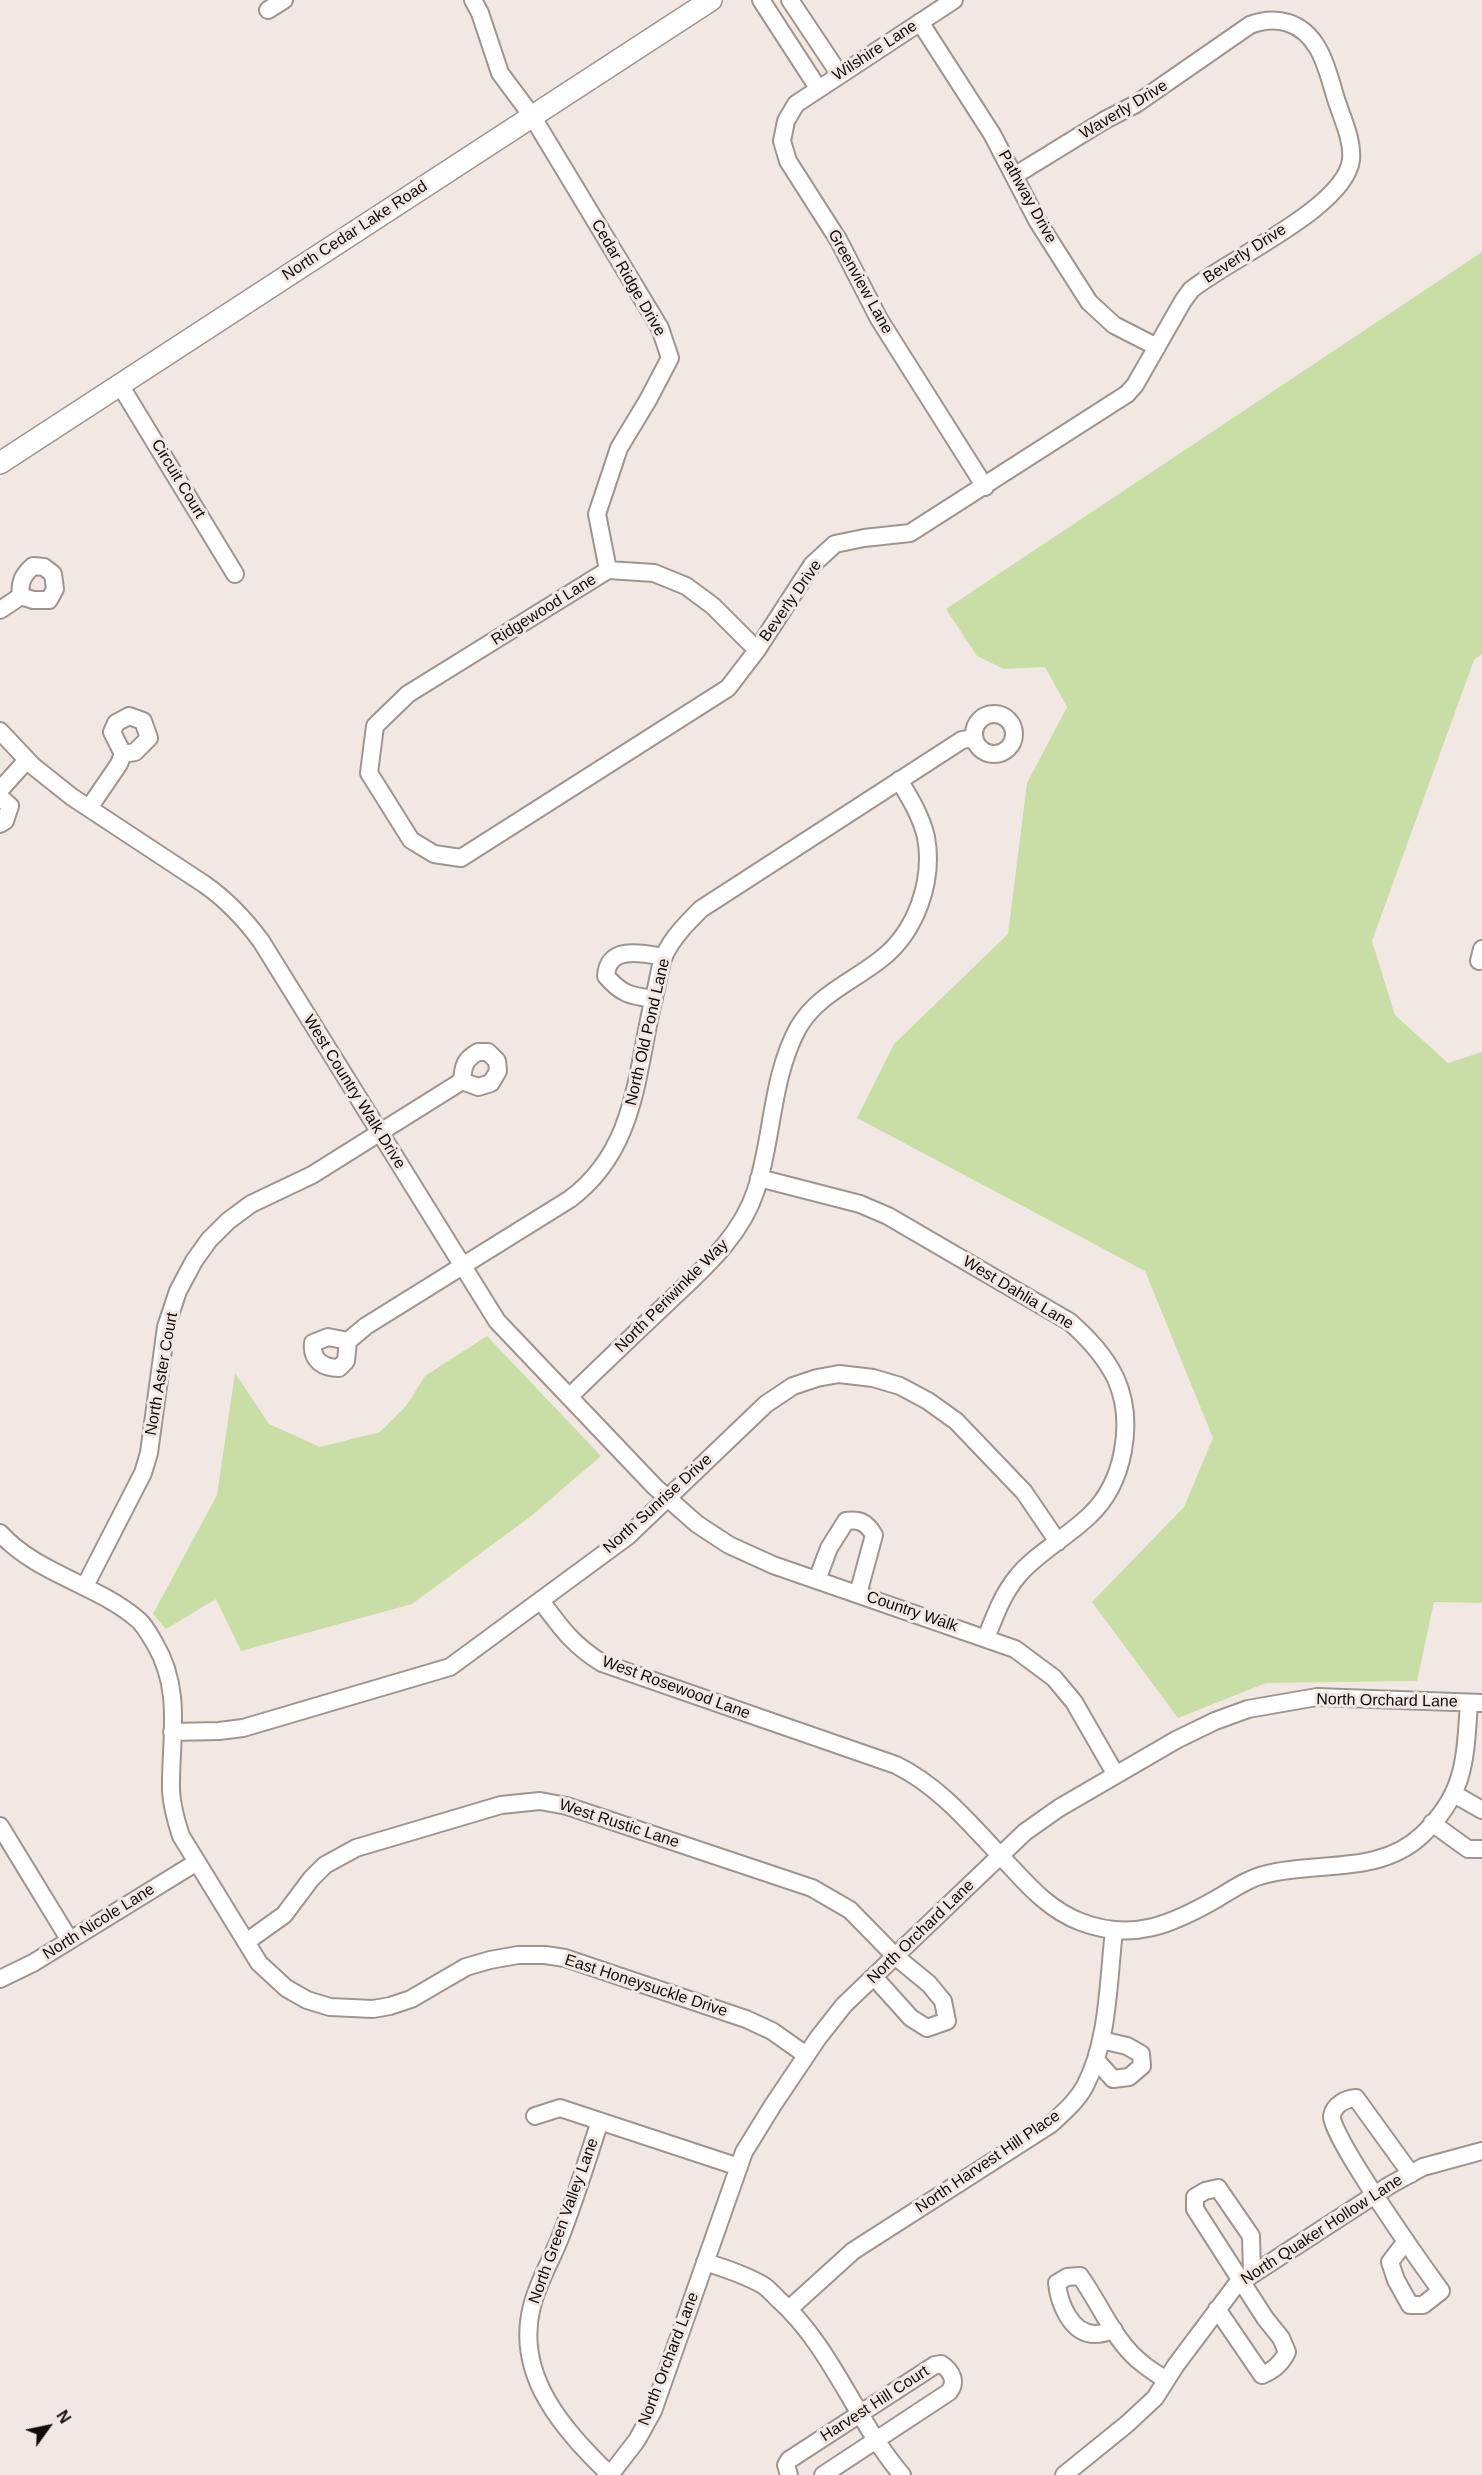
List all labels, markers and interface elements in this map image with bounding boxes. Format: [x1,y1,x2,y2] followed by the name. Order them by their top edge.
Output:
[829,17,921,85] street label: Wilshire Lane
[1077,76,1171,144] street label: Waverly Drive
[994,147,1060,247] street label: Pathway Drive
[279,177,431,285] street label: North Cedar Lake Road
[587,216,669,340] street label: Cedar Ridge Drive
[1200,220,1290,288] street label: Beverly Drive
[823,226,897,338] street label: Greenview Lane
[147,436,209,522] street label: Circuit Court
[756,557,826,645] street label: Beverly Drive
[488,570,600,650] street label: Ridgewood Lane
[622,957,674,1107] street label: North Old Pond Lane
[299,1012,409,1172] street label: West Country Walk Drive
[611,1235,733,1357] street label: North Periwinkle Way
[959,1252,1077,1334] street label: West Dahlia Lane
[142,1311,182,1437] street label: North Aster Court
[600,1450,716,1558] street label: North Sunrise Drive
[864,1587,960,1637] street label: Country Walk
[599,1652,753,1724] street label: West Rosewood Lane
[1316,1690,1458,1712] street label: North Orchard Lane
[557,1796,681,1852] street label: West Rustic Lane
[863,1876,979,1988] street label: North Orchard Lane
[40,1880,158,1964] street label: North Nicole Lane
[562,1951,730,2021] street label: East Honeysuckle Drive
[912,2107,1064,2217] street label: North Harvest Hill Place
[525,2136,603,2306] street label: North Green Valley Lane
[1238,2171,1406,2289] street label: North Quaker Hollow Lane
[635,2290,703,2428] street label: North Orchard Lane
[817,2362,933,2446] street label: Harvest Hill Court
[18,2397,78,2457] north arrow
[53,2407,74,2426] text: N

